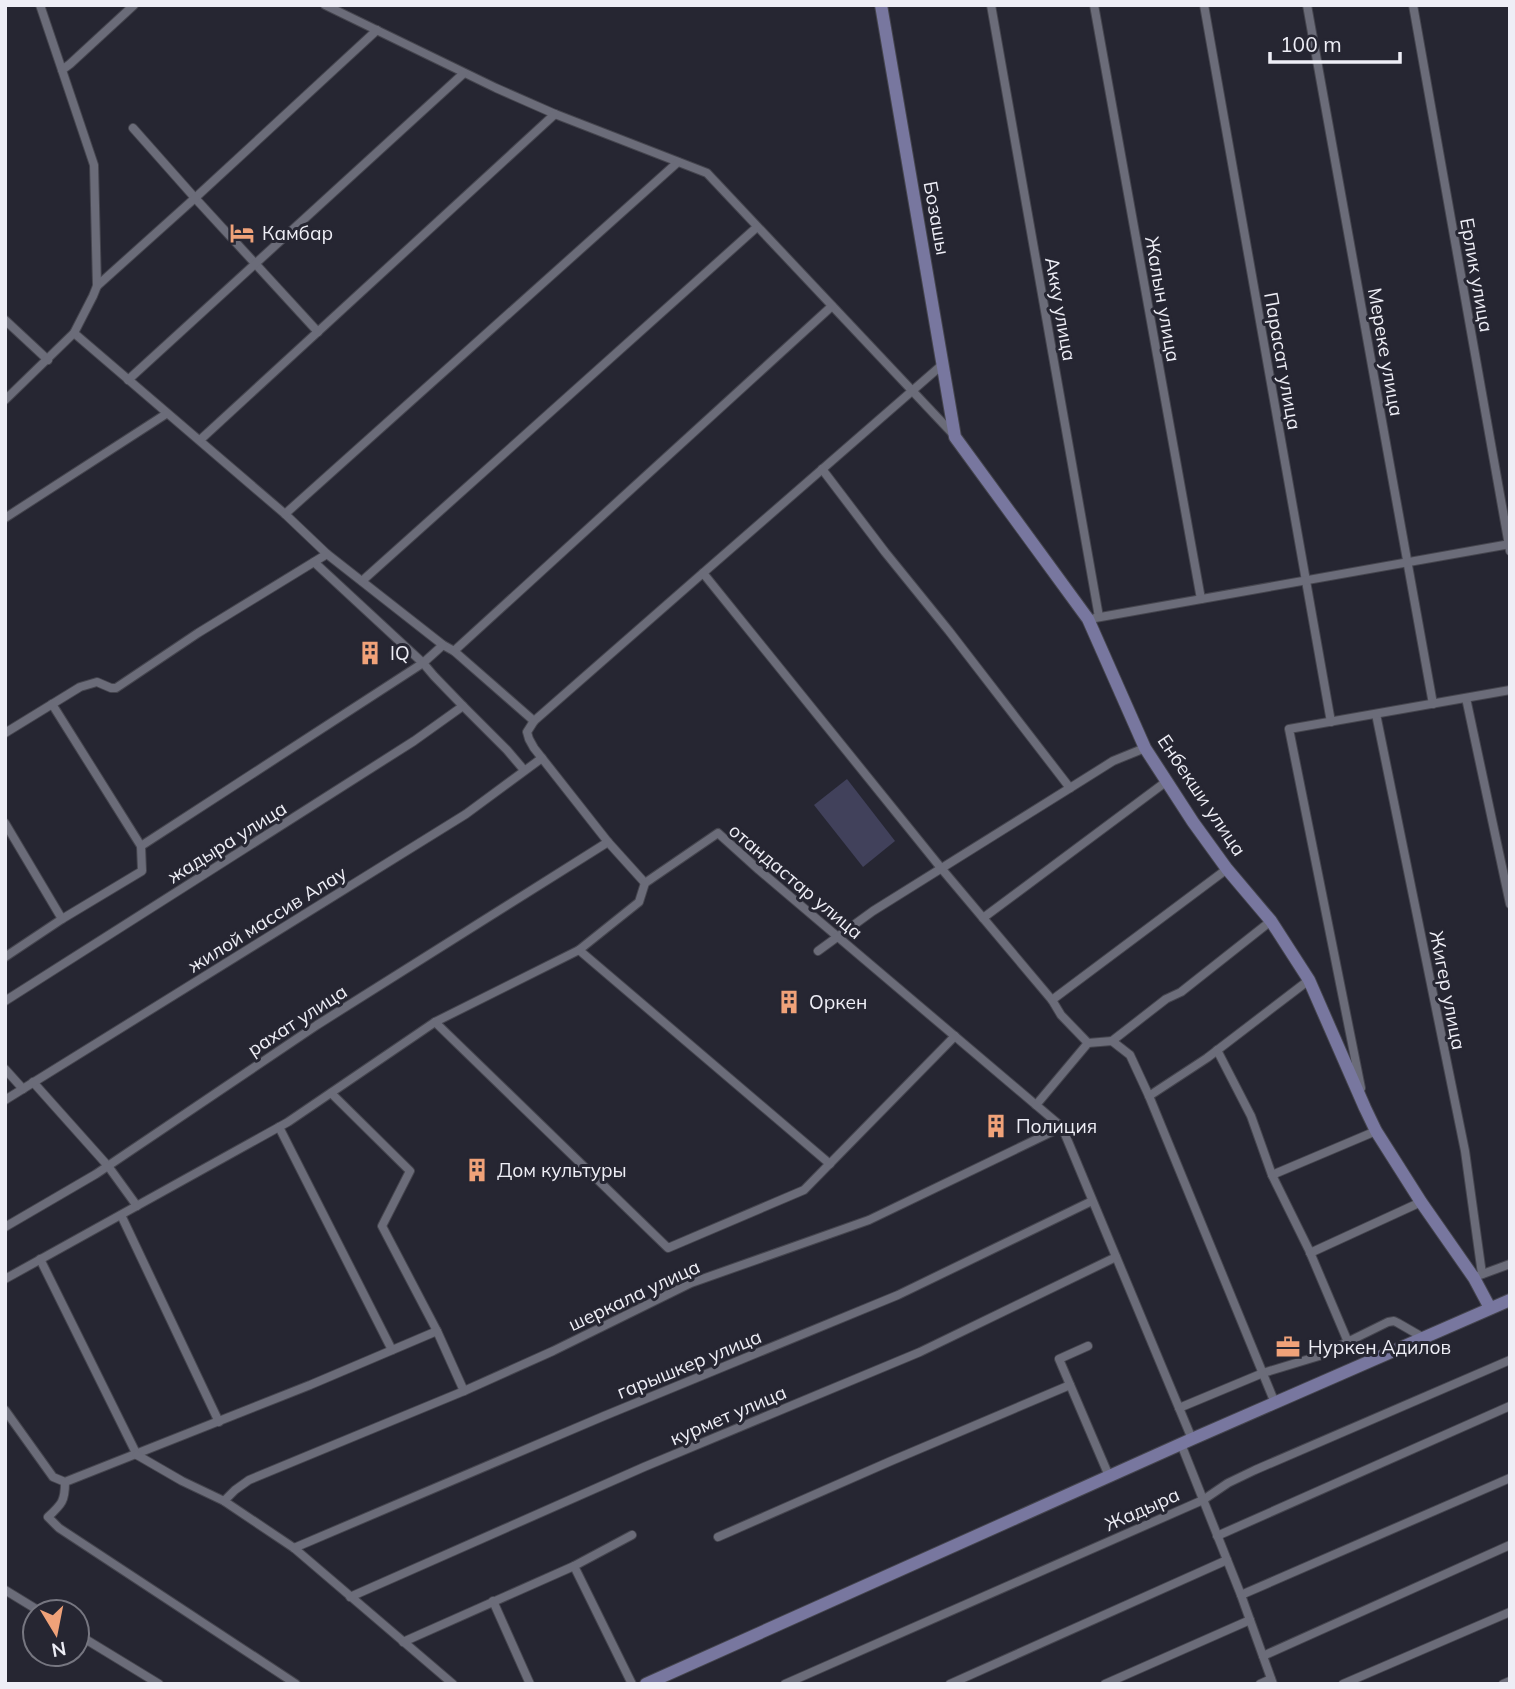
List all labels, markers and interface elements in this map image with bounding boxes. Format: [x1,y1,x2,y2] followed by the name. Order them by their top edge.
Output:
[1270,21,1400,65] scale bar
[1280,31,1342,57] text: 100 m
[919,179,955,257] street label: Бозашы
[1455,216,1499,334] street label: Ерлик улица
[228,219,256,247] hotel icon: Камбар
[262,221,333,245] place label: Камбар
[1140,234,1186,364] street label: Жалын улица
[1040,255,1082,363] street label: Акку улица
[1363,286,1409,418] street label: Мереке улица
[1259,290,1307,432] street label: Парасат улица
[356,639,384,667] building icon: IQ
[390,641,410,665] place label: IQ
[1152,730,1252,860] street label: Енбекши улица
[163,796,291,888] street label: жадыра улица
[724,818,868,944] street label: отандастар улица
[183,860,351,978] street label: жилой массив Алау
[1425,928,1471,1052] street label: Жигер улица
[243,979,351,1061] street label: рахат улица
[775,988,803,1016] building icon: Оркен
[809,990,867,1014] place label: Оркен
[982,1112,1010,1140] building icon: Полиция
[1016,1114,1097,1138] place label: Полиция
[463,1156,491,1184] building icon: Дом культуры
[497,1158,627,1182] place label: Дом культуры
[564,1254,704,1336] street label: шеркала улица
[613,1324,765,1404] street label: гарышкер улица
[1274,1333,1302,1361] office icon: Нуркен Адилов
[1308,1335,1451,1359] place label: Нуркен Адилов
[666,1380,790,1450] street label: курмет улица
[1101,1482,1183,1536] street label: Жадыра
[21,1598,91,1668] north arrow
[50,1637,68,1663] text: N

